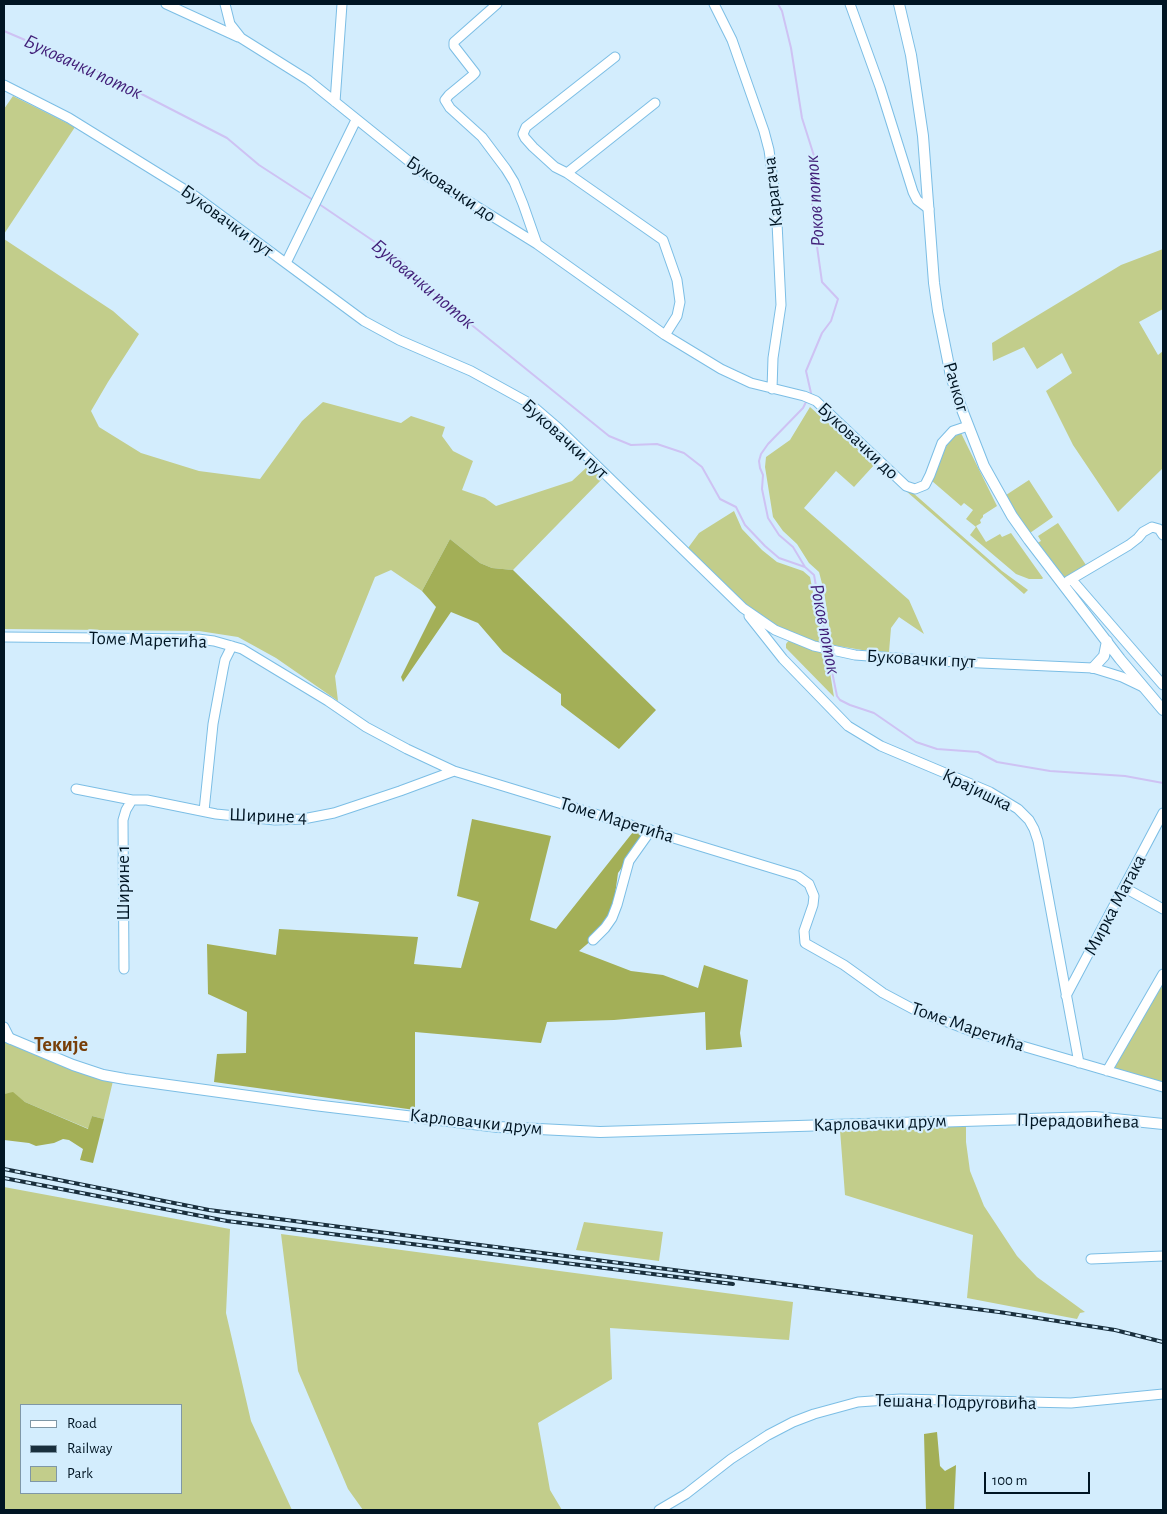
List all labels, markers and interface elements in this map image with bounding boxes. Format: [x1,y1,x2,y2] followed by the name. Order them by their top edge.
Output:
[20,29,146,105] water label: Буковачки поток
[402,151,500,227] street label: Буковачки до
[800,154,830,248] water label: Роков поток
[758,156,788,228] street label: Карагача
[176,180,278,262] street label: Буковачки пут
[366,234,480,334] water label: Буковачки поток
[938,359,974,415] street label: Рачког
[517,394,613,484] street label: Буковачки пут
[812,397,904,485] street label: Буковачки до
[804,582,846,676] water label: Роков поток
[89,627,207,653] street label: Томе Маретића
[866,645,976,673] street label: Буковачки пут
[938,763,1016,817] street label: Крајишка
[557,792,677,848] street label: Томе Маретића
[229,803,307,829] street label: Ширине 4
[112,845,134,921] street label: Ширине 1
[1079,851,1151,959] street label: Мирка Матака
[908,997,1028,1057] street label: Томе Маретића
[34,1033,88,1057] district label: Текије
[408,1104,544,1140] street label: Карловачки друм
[813,1109,947,1137] street label: Карловачки друм
[1016,1109,1140,1133] street label: Прерадовићева
[875,1389,1037,1415] street label: Тешана Подруговића
[20,1404,182,1494] legend
[67,1416,97,1431] text: Road
[67,1441,112,1456] text: Railway
[987,1462,1093,1494] scale bar
[67,1466,93,1481] text: Park
[992,1473,1027,1488] text: 100 m

